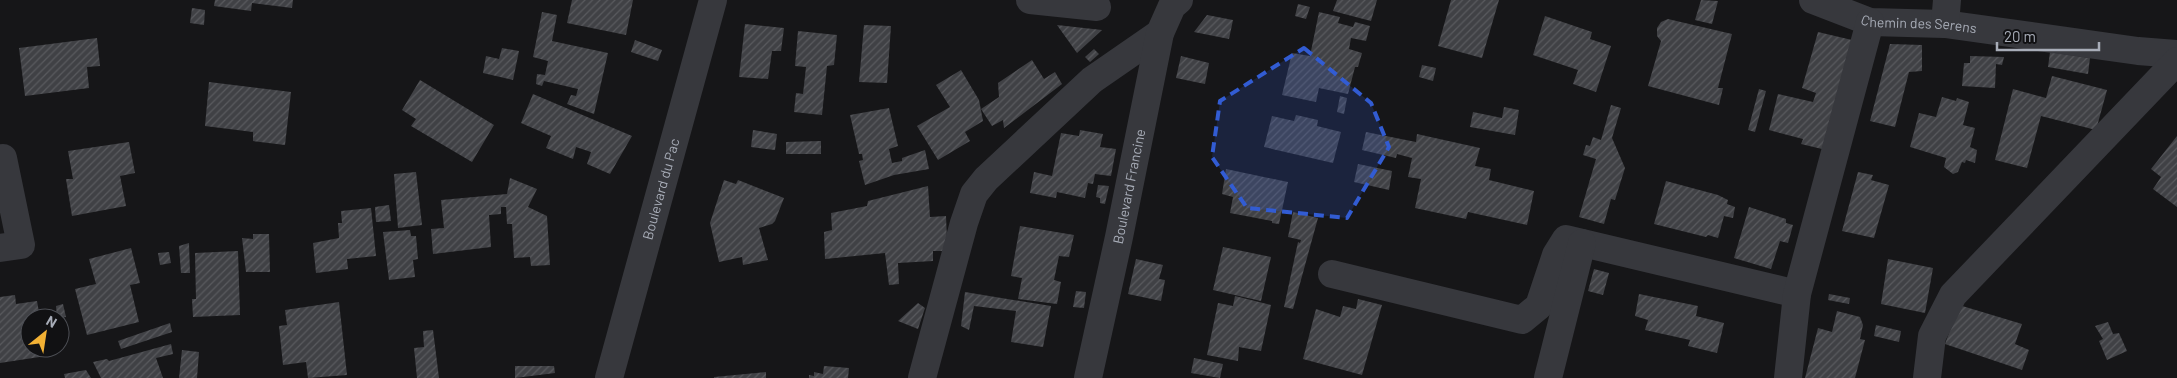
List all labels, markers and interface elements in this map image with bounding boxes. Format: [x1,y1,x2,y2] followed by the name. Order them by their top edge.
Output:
[1859,10,1978,36] street label: Chemin des Serens
[1997,20,2100,52] scale bar
[2004,27,2036,45] text: 20 m
[1109,127,1149,245] street label: Boulevard Francine
[638,136,683,241] street label: Boulevard du Pac
[20,308,70,358] north arrow
[43,312,60,331] text: N

